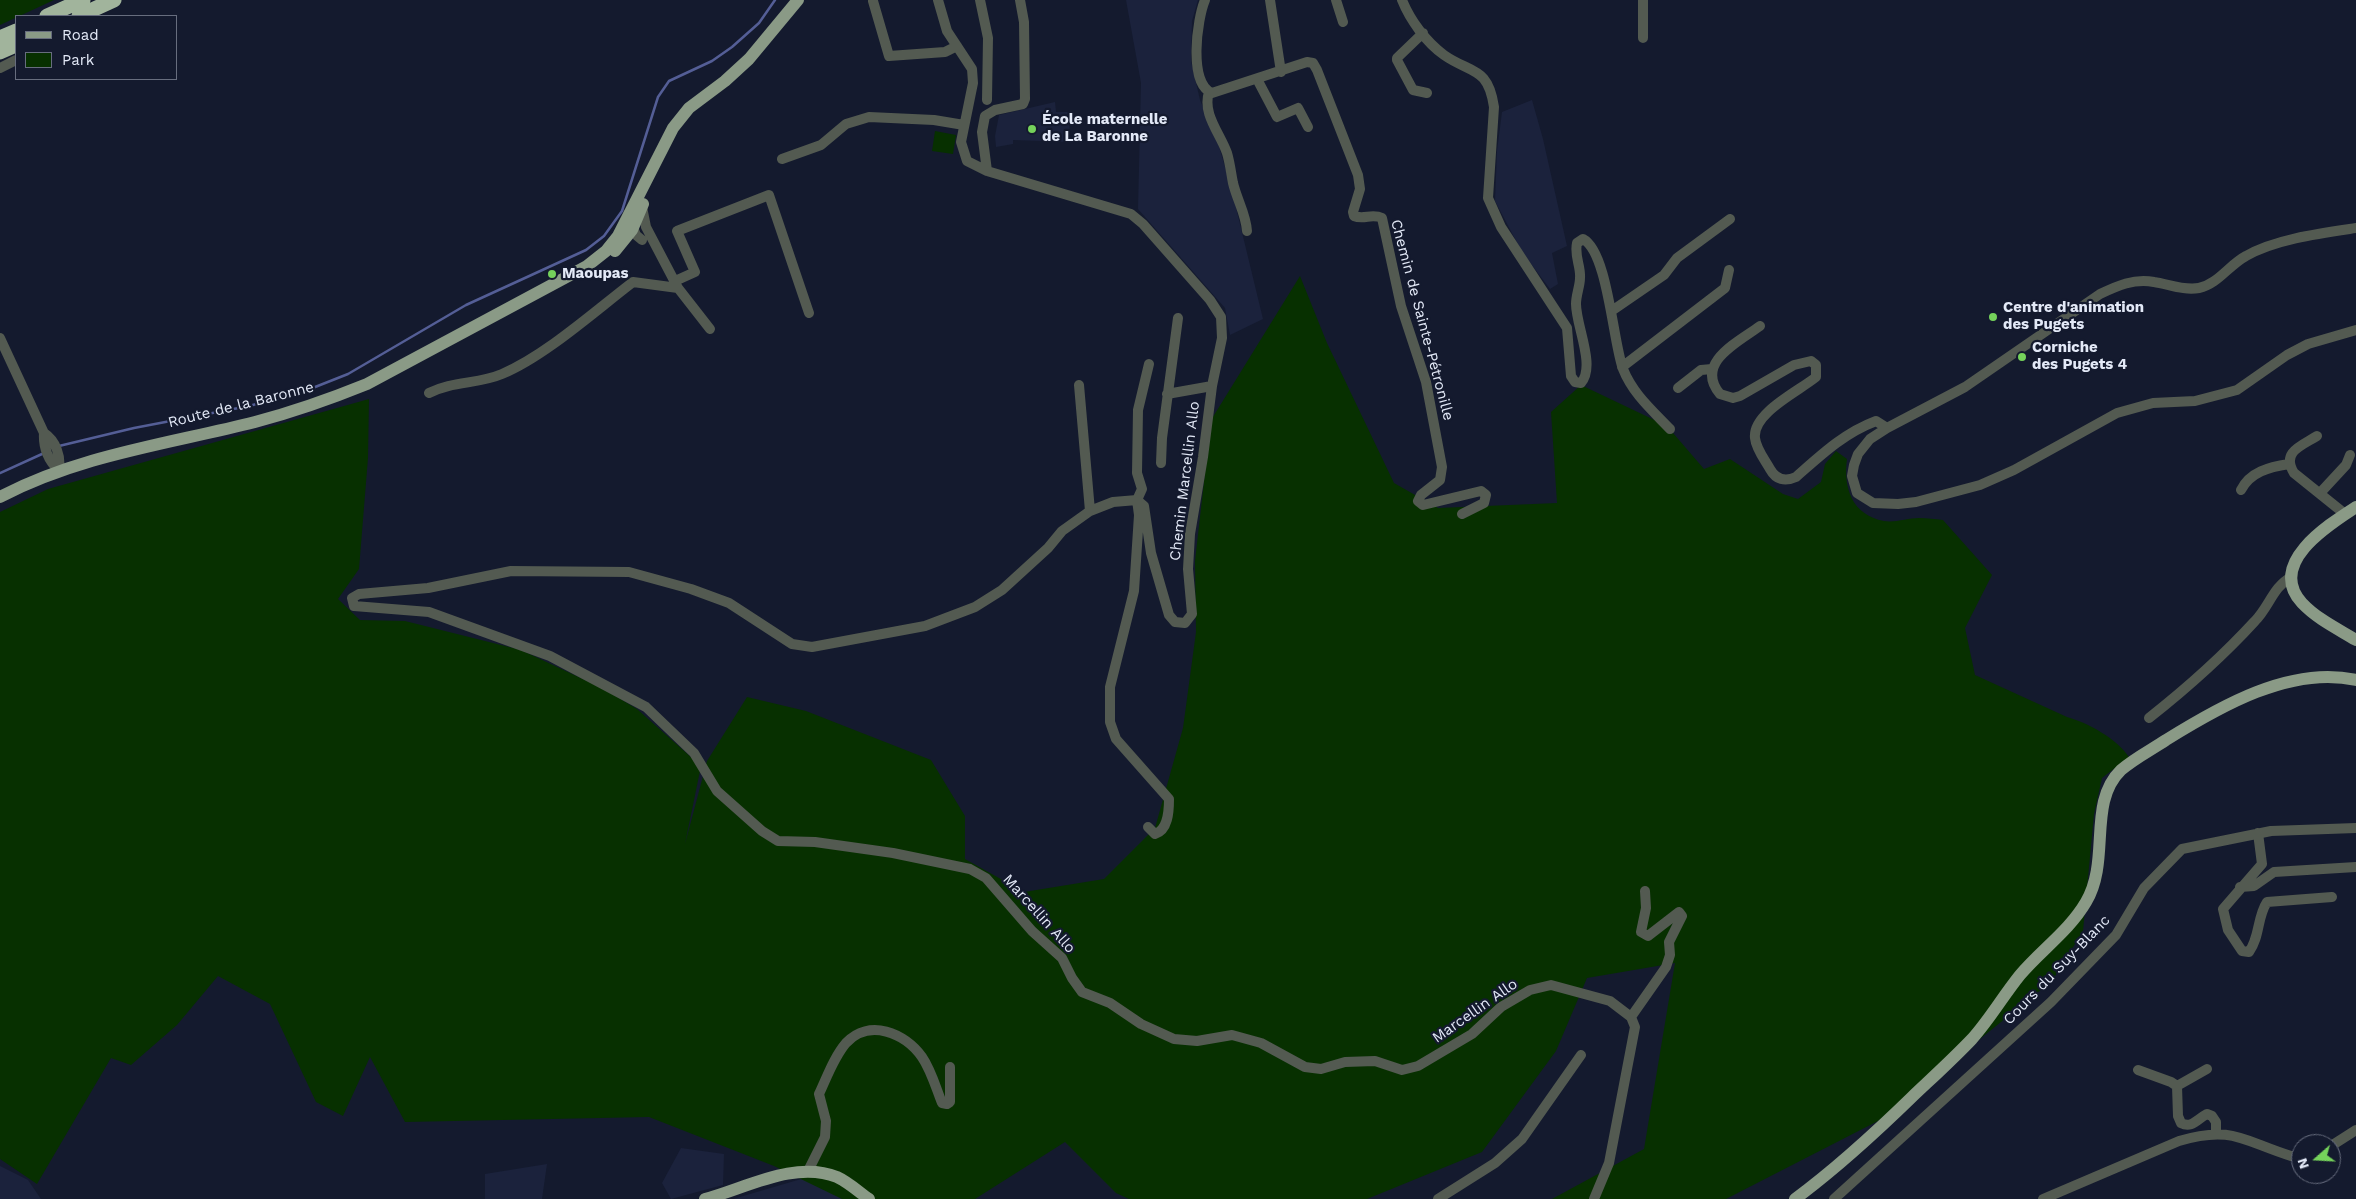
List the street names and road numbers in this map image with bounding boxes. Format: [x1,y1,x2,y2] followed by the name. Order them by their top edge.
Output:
[1386,217,1458,423] street label: Chemin de Sainte-Pétronille
[166,378,316,432] street label: Route de la Baronne
[1166,400,1204,562] street label: Chemin Marcellin Allo
[999,871,1079,957] street label: Marcellin Allo
[2000,911,2114,1029] street label: Cours du Suy-Blanc
[1429,975,1521,1047] street label: Marcellin Allo

